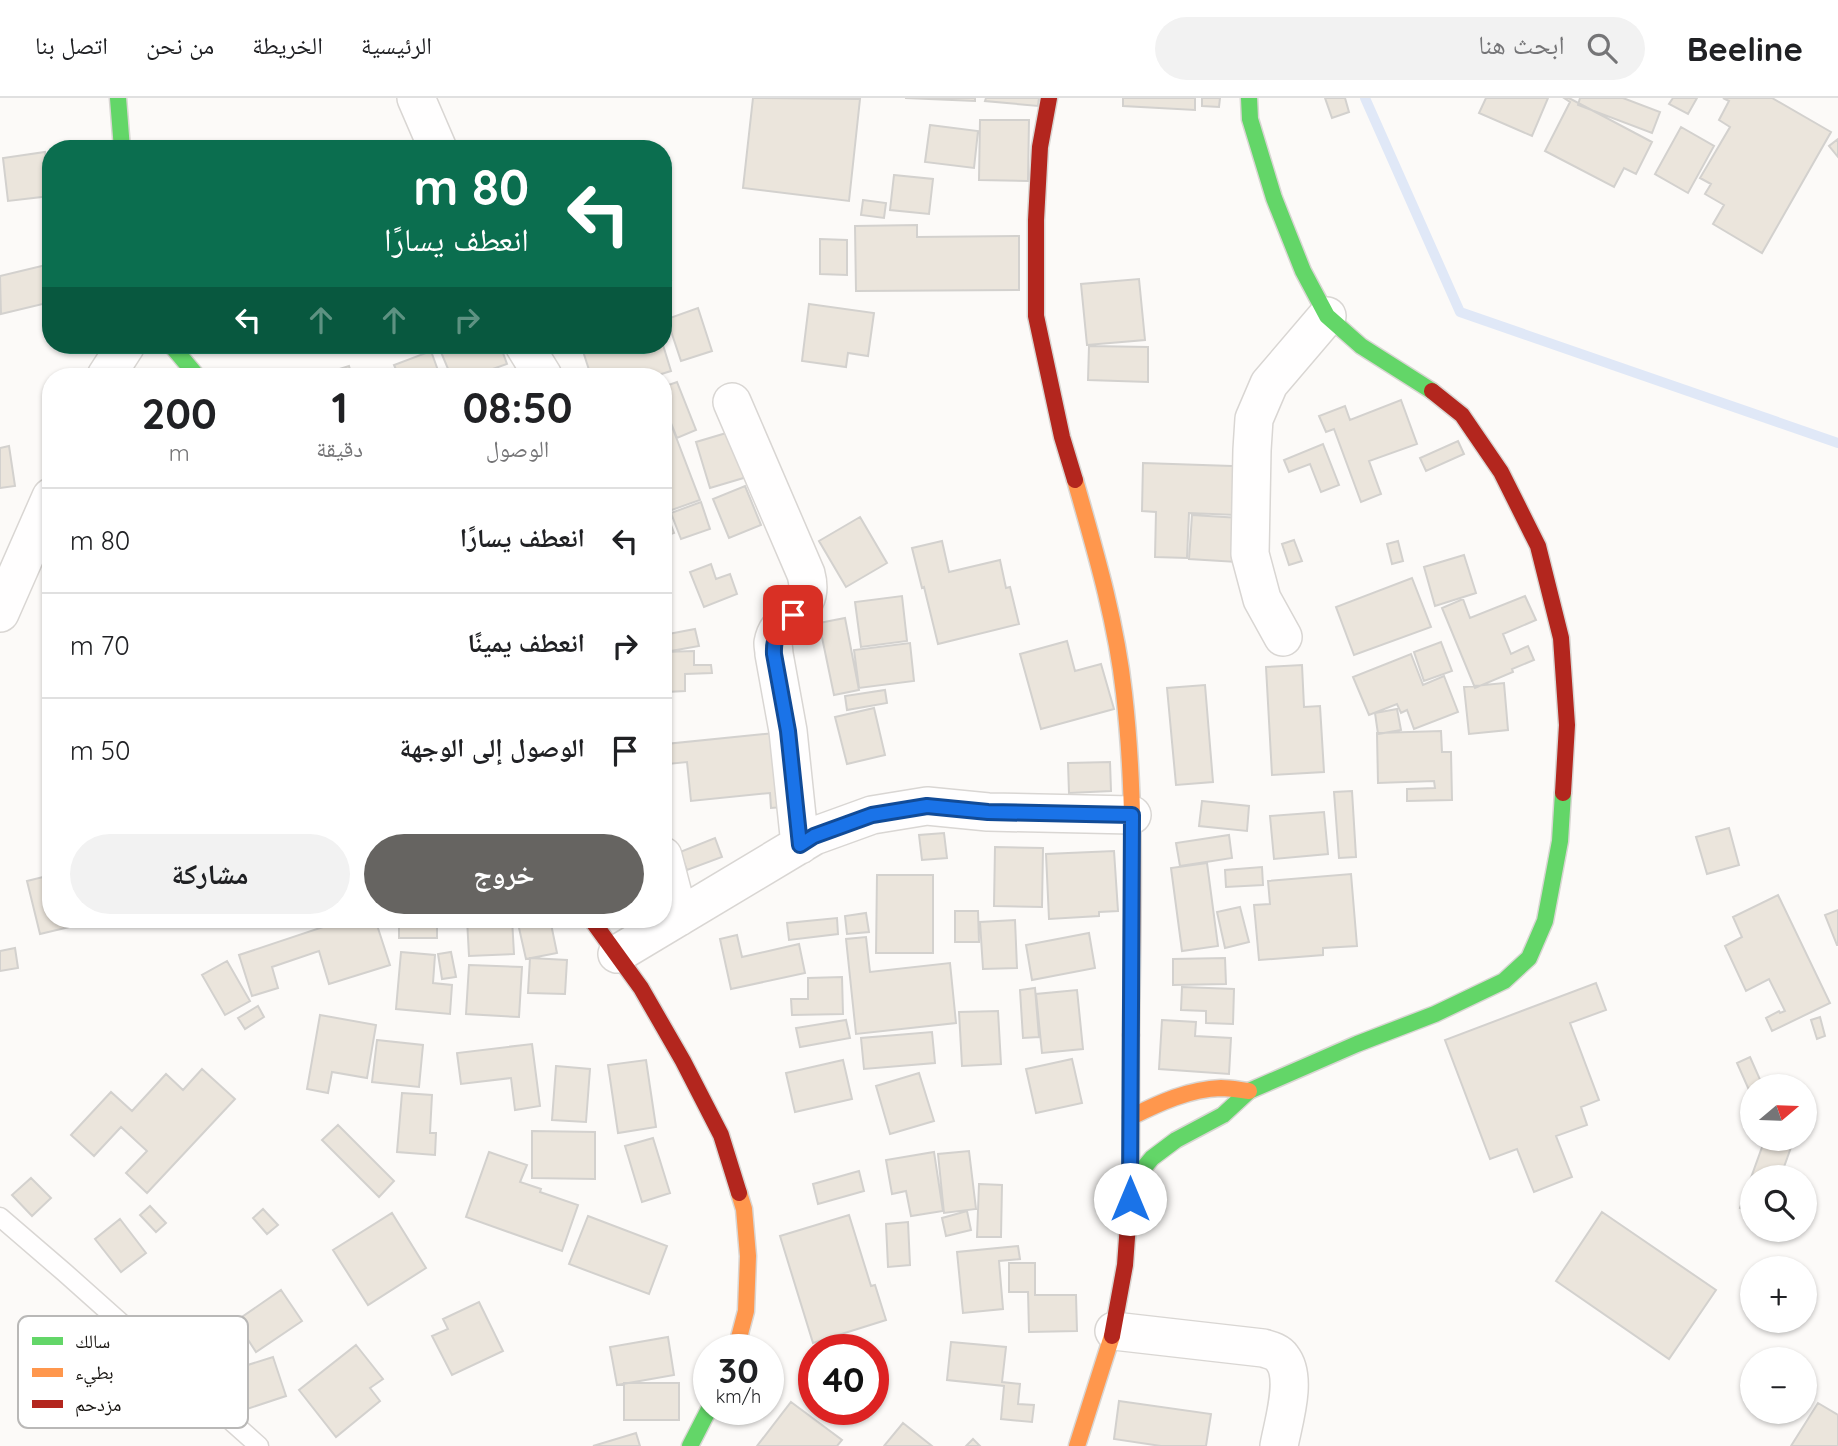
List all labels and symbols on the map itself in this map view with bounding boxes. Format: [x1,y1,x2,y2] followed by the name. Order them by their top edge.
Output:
[763,585,823,645] pin
[1740,1074,1816,1152] north arrow
[1093,1162,1167,1236] position arrow
[18,1316,248,1428] legend
[75,1329,110,1353] text: سالك
[798,1334,889,1425] speed limit sign: 40
[75,1360,114,1388] text: بطيء
[75,1392,121,1417] text: مزدحم

